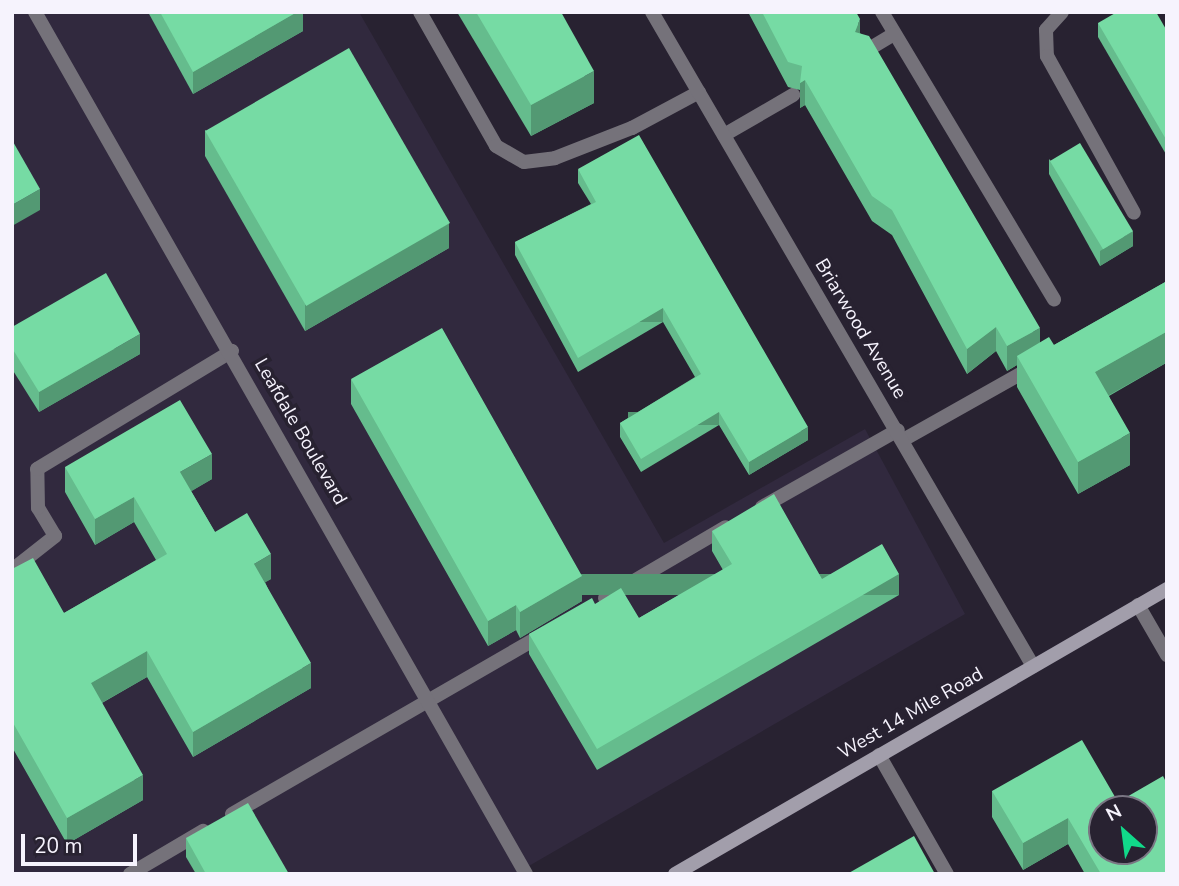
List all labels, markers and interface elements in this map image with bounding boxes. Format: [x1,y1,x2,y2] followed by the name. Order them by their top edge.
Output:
[809,255,911,403] street label: Briarwood Avenue
[249,355,351,509] street label: Leafdale Boulevard
[834,663,988,765] street label: West 14 Mile Road
[1088,795,1158,865] north arrow
[1102,798,1126,828] text: N
[24,820,140,864] scale bar
[34,832,83,860] text: 20 m

